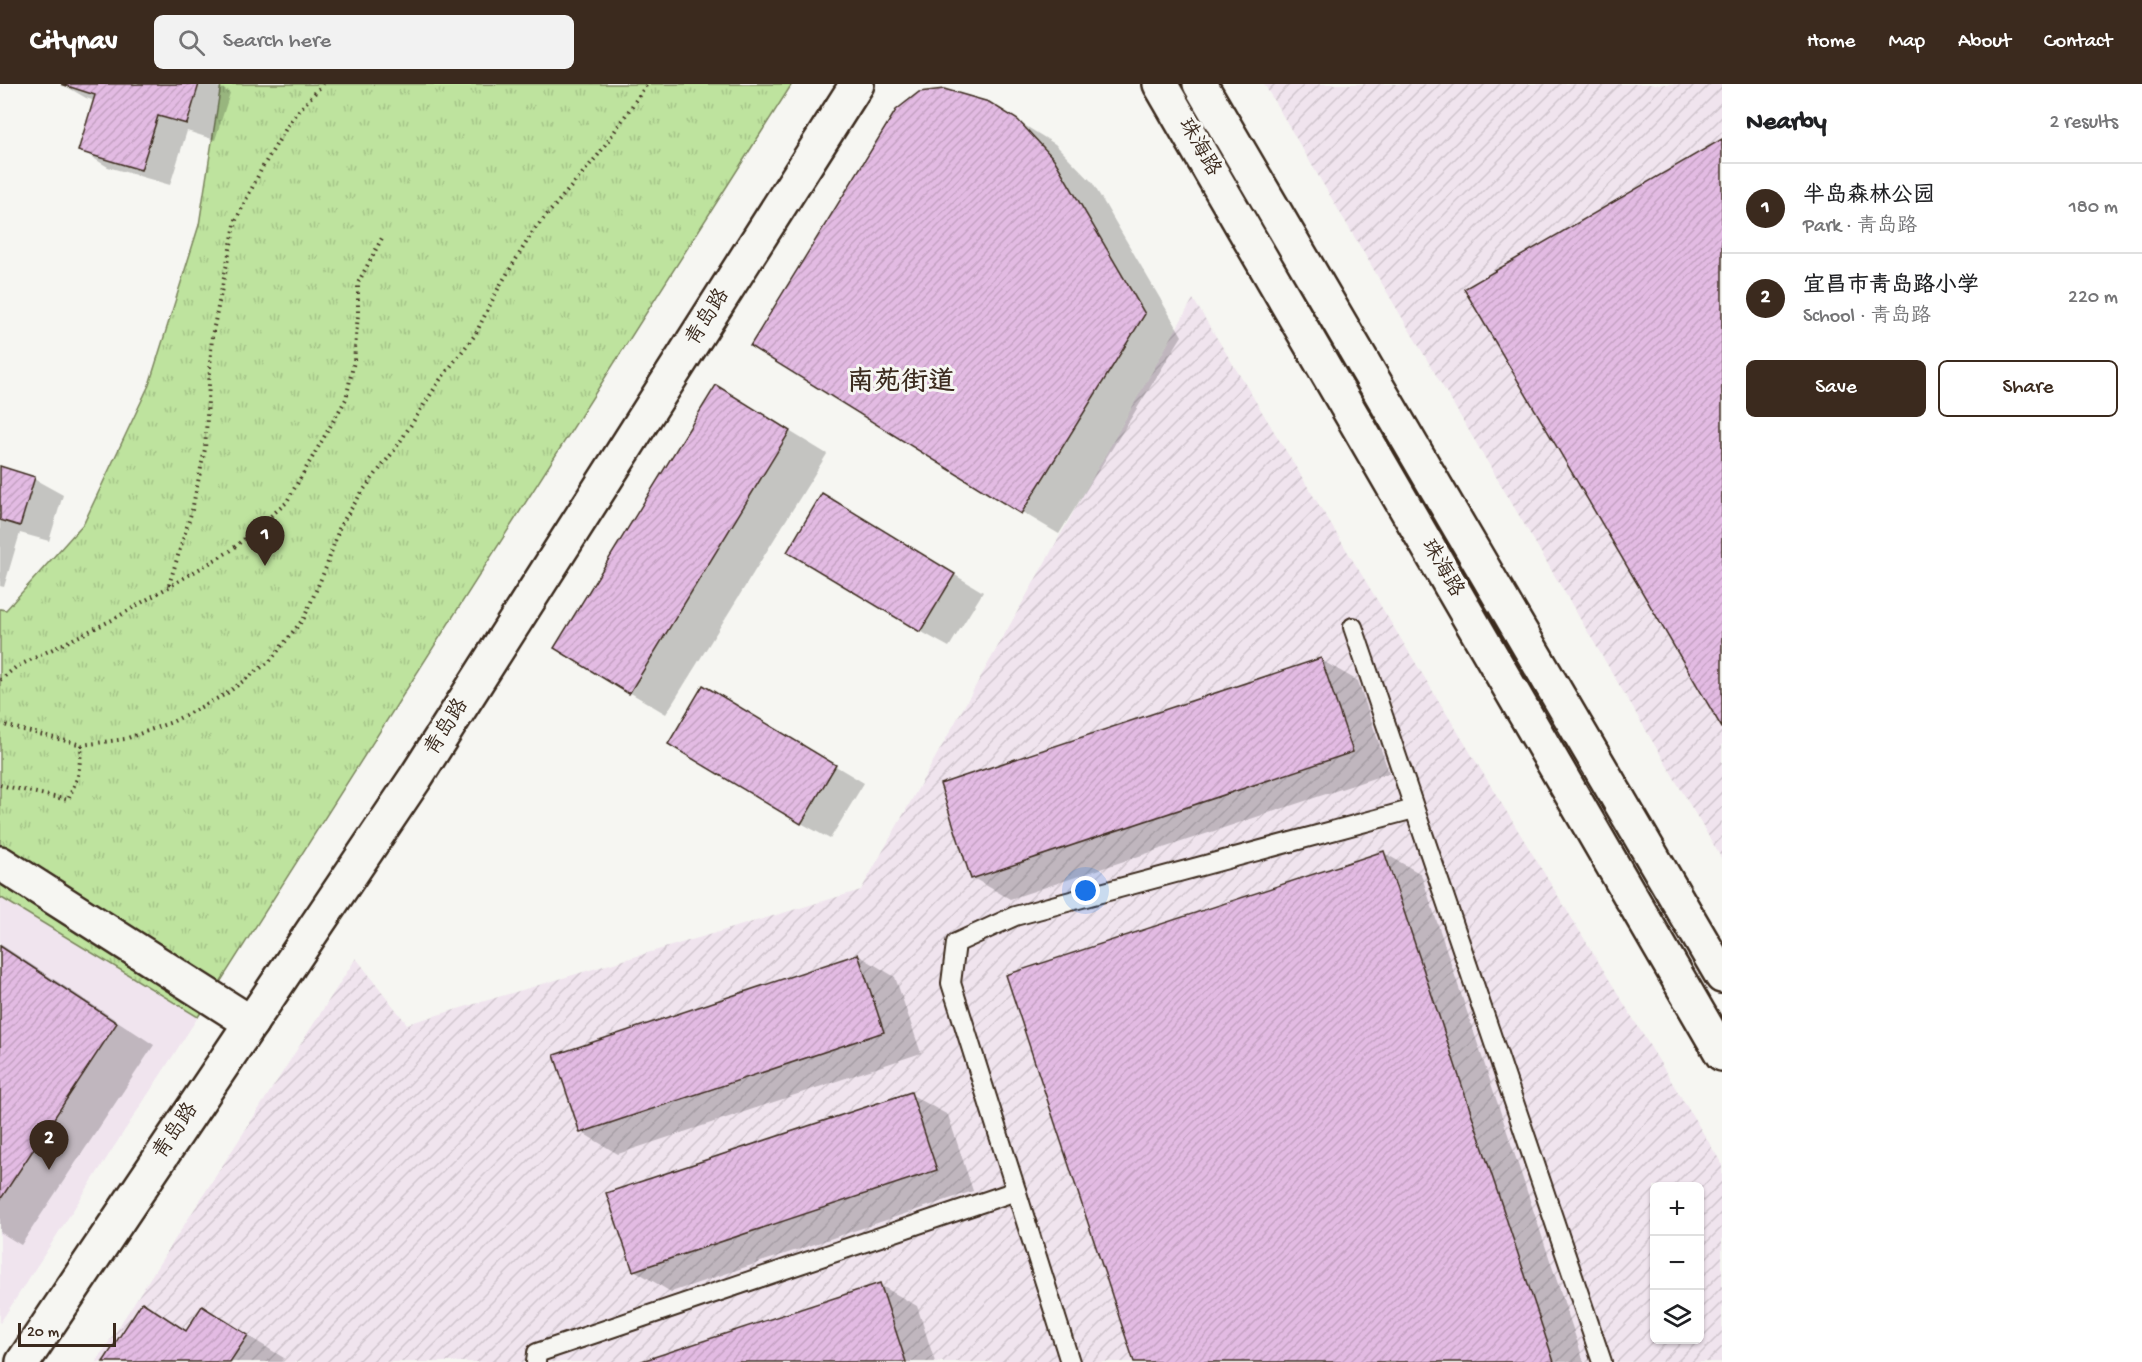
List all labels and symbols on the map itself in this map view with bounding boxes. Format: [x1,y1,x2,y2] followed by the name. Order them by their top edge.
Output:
[1171,113,1226,182] street label: 珠海路
[680,284,736,351] street label: 青岛路
[847,366,955,400] district label: 南苑街道
[246,516,284,566] pin: 1
[1414,534,1469,603] street label: 珠海路
[419,694,475,761] street label: 青岛路
[1071,876,1100,905] your location
[147,1098,205,1165] street label: 青岛路
[29,1120,68,1170] pin: 2
[18,1320,116,1348] scale bar

